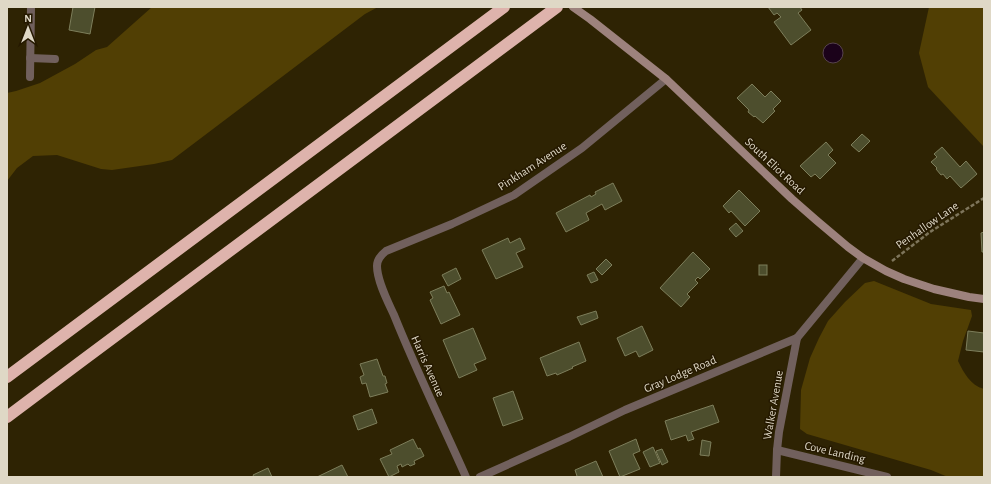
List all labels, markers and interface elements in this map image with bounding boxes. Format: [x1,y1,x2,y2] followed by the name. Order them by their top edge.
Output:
[8,8,48,48] north arrow
[24,13,32,24] text: N
[743,135,807,197] street label: South Eliot Road
[496,139,568,193] street label: Pinkham Avenue
[894,199,960,251] street label: Penhallow Lane
[409,334,447,398] street label: Harris Avenue
[642,353,718,396] street label: Gray Lodge Road
[761,369,785,441] street label: Walker Avenue
[803,439,867,465] street label: Cove Landing

